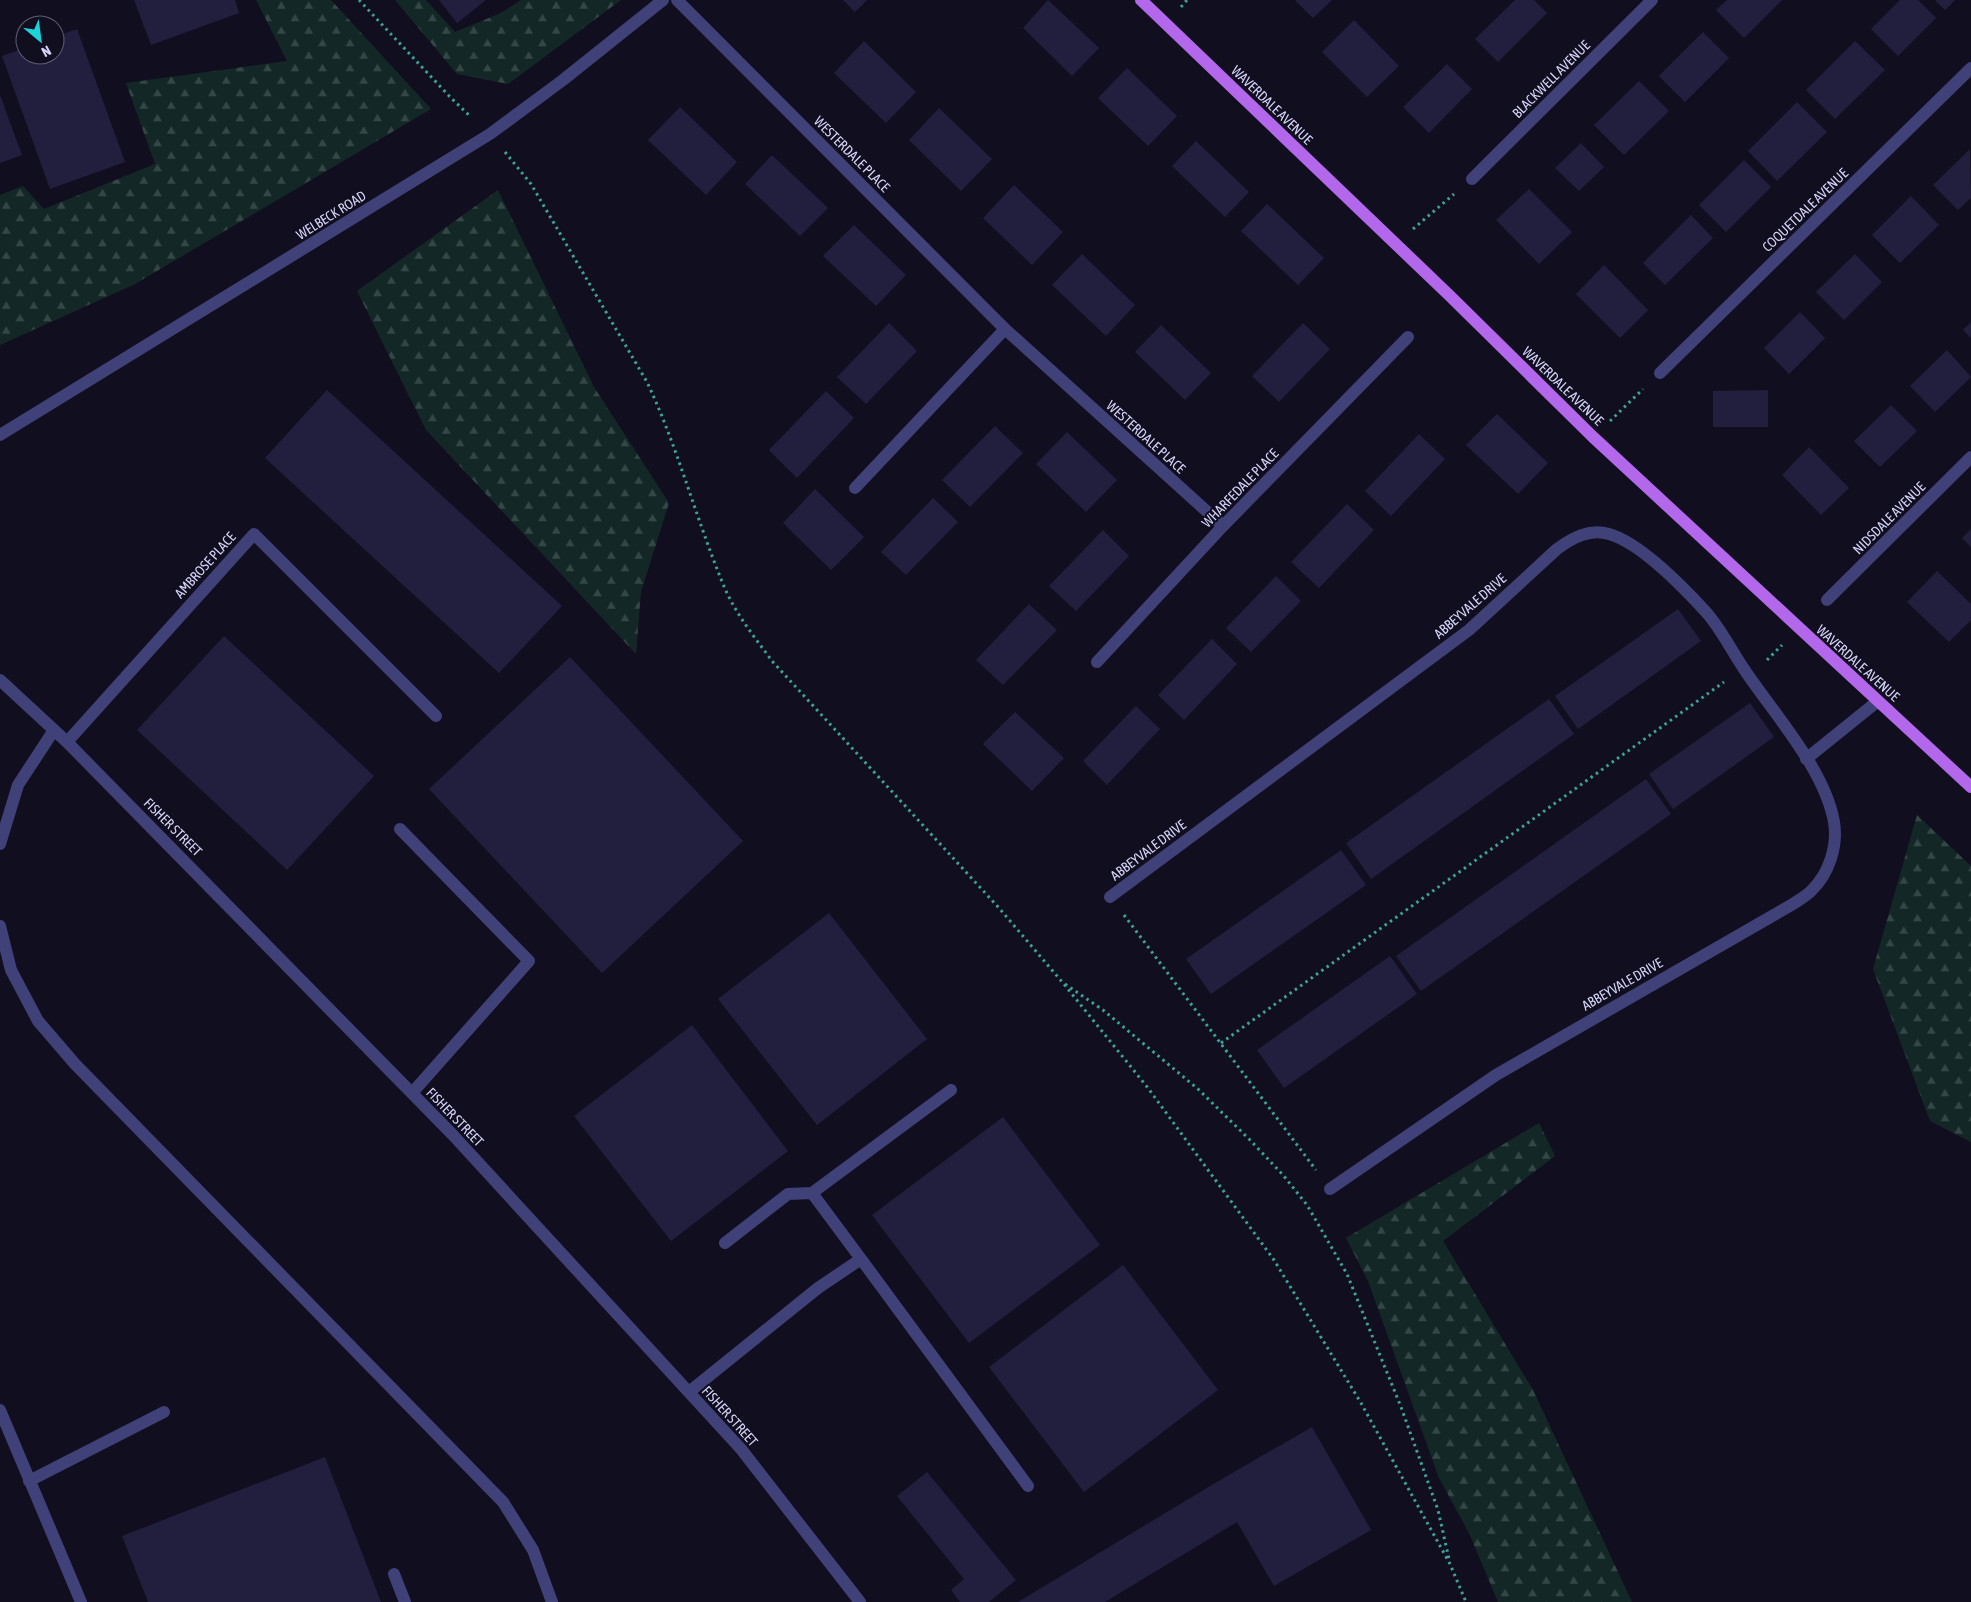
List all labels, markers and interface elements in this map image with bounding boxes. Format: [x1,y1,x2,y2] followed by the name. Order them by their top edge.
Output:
[15,15,65,65] north arrow
[1509,37,1593,121] street label: BLACKWELL AVENUE
[39,42,54,60] text: N
[1228,62,1316,148] street label: WAVERDALE AVENUE
[811,113,893,195] street label: WESTERDALE PLACE
[1759,165,1851,255] street label: COQUETDALE AVENUE
[293,187,369,243] street label: WELBECK ROAD
[1519,343,1607,429] street label: WAVERDALE AVENUE
[1103,397,1189,477] street label: WESTERDALE PLACE
[1198,445,1282,531] street label: WHARFEDALE PLACE
[1850,479,1928,557] street label: NIDSDALE AVENUE
[171,529,239,601] street label: AMBROSE PLACE
[1431,570,1509,642] street label: ABBEYVALE DRIVE
[1813,622,1903,704] street label: WAVERDALE AVENUE
[141,795,205,859] street label: FISHER STREET
[1107,816,1189,884] street label: ABBEYVALE DRIVE
[1579,954,1665,1014] street label: ABBEYVALE DRIVE
[423,1084,487,1150] street label: FISHER STREET
[699,1383,761,1449] street label: FISHER STREET

